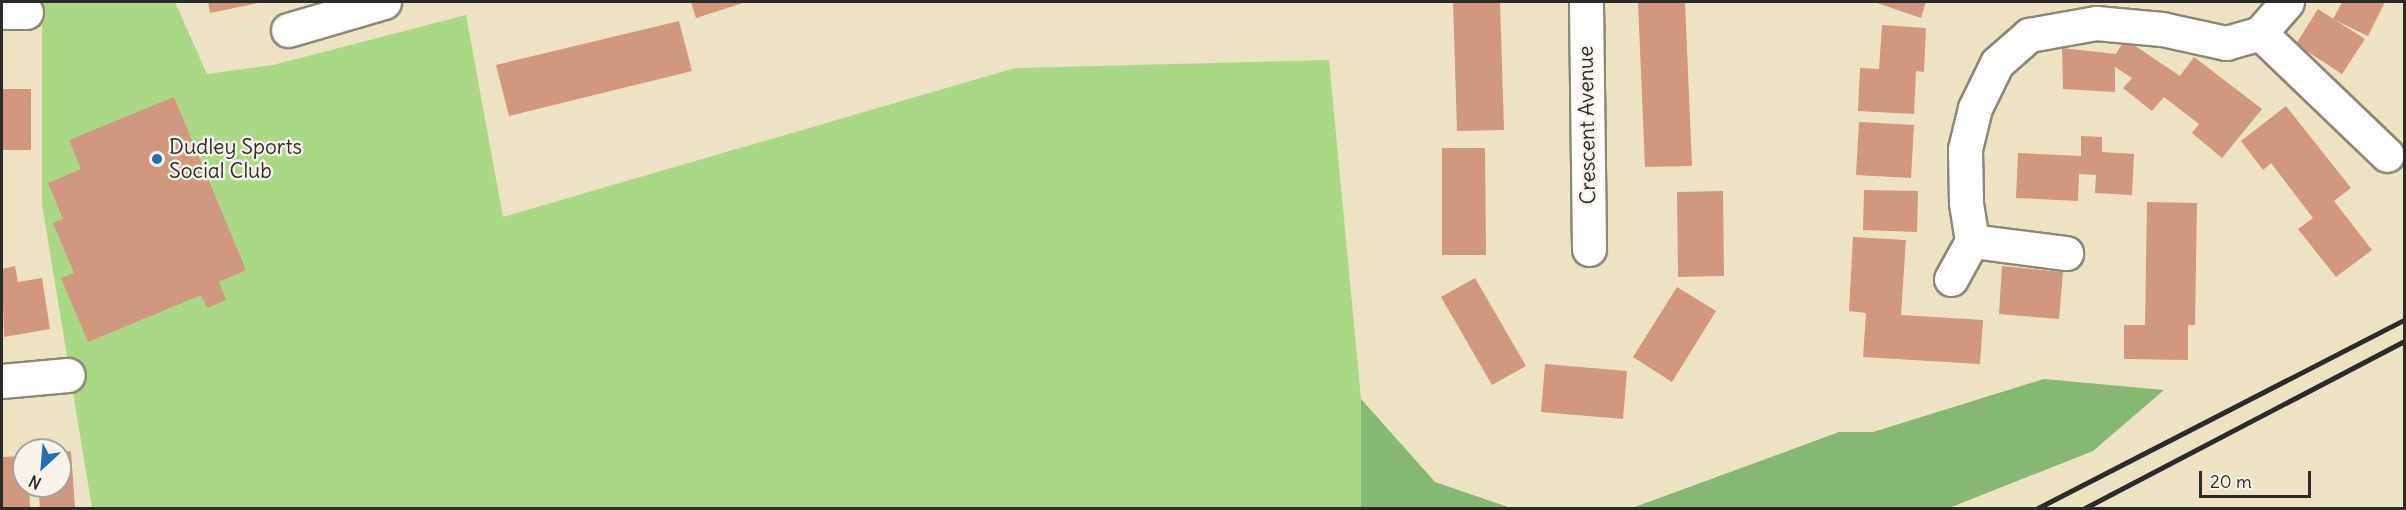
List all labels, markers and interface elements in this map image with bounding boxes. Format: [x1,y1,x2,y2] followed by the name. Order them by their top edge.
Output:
[1573,46,1601,204] street label: Crescent Avenue
[169,134,302,184] place label: Dudley Sports Social Club
[150,152,164,166] marker: Dudley Sports Social Club
[12,438,72,498] north arrow
[2202,459,2314,497] scale bar
[2210,470,2252,493] text: 20 m
[26,471,44,494] text: N

